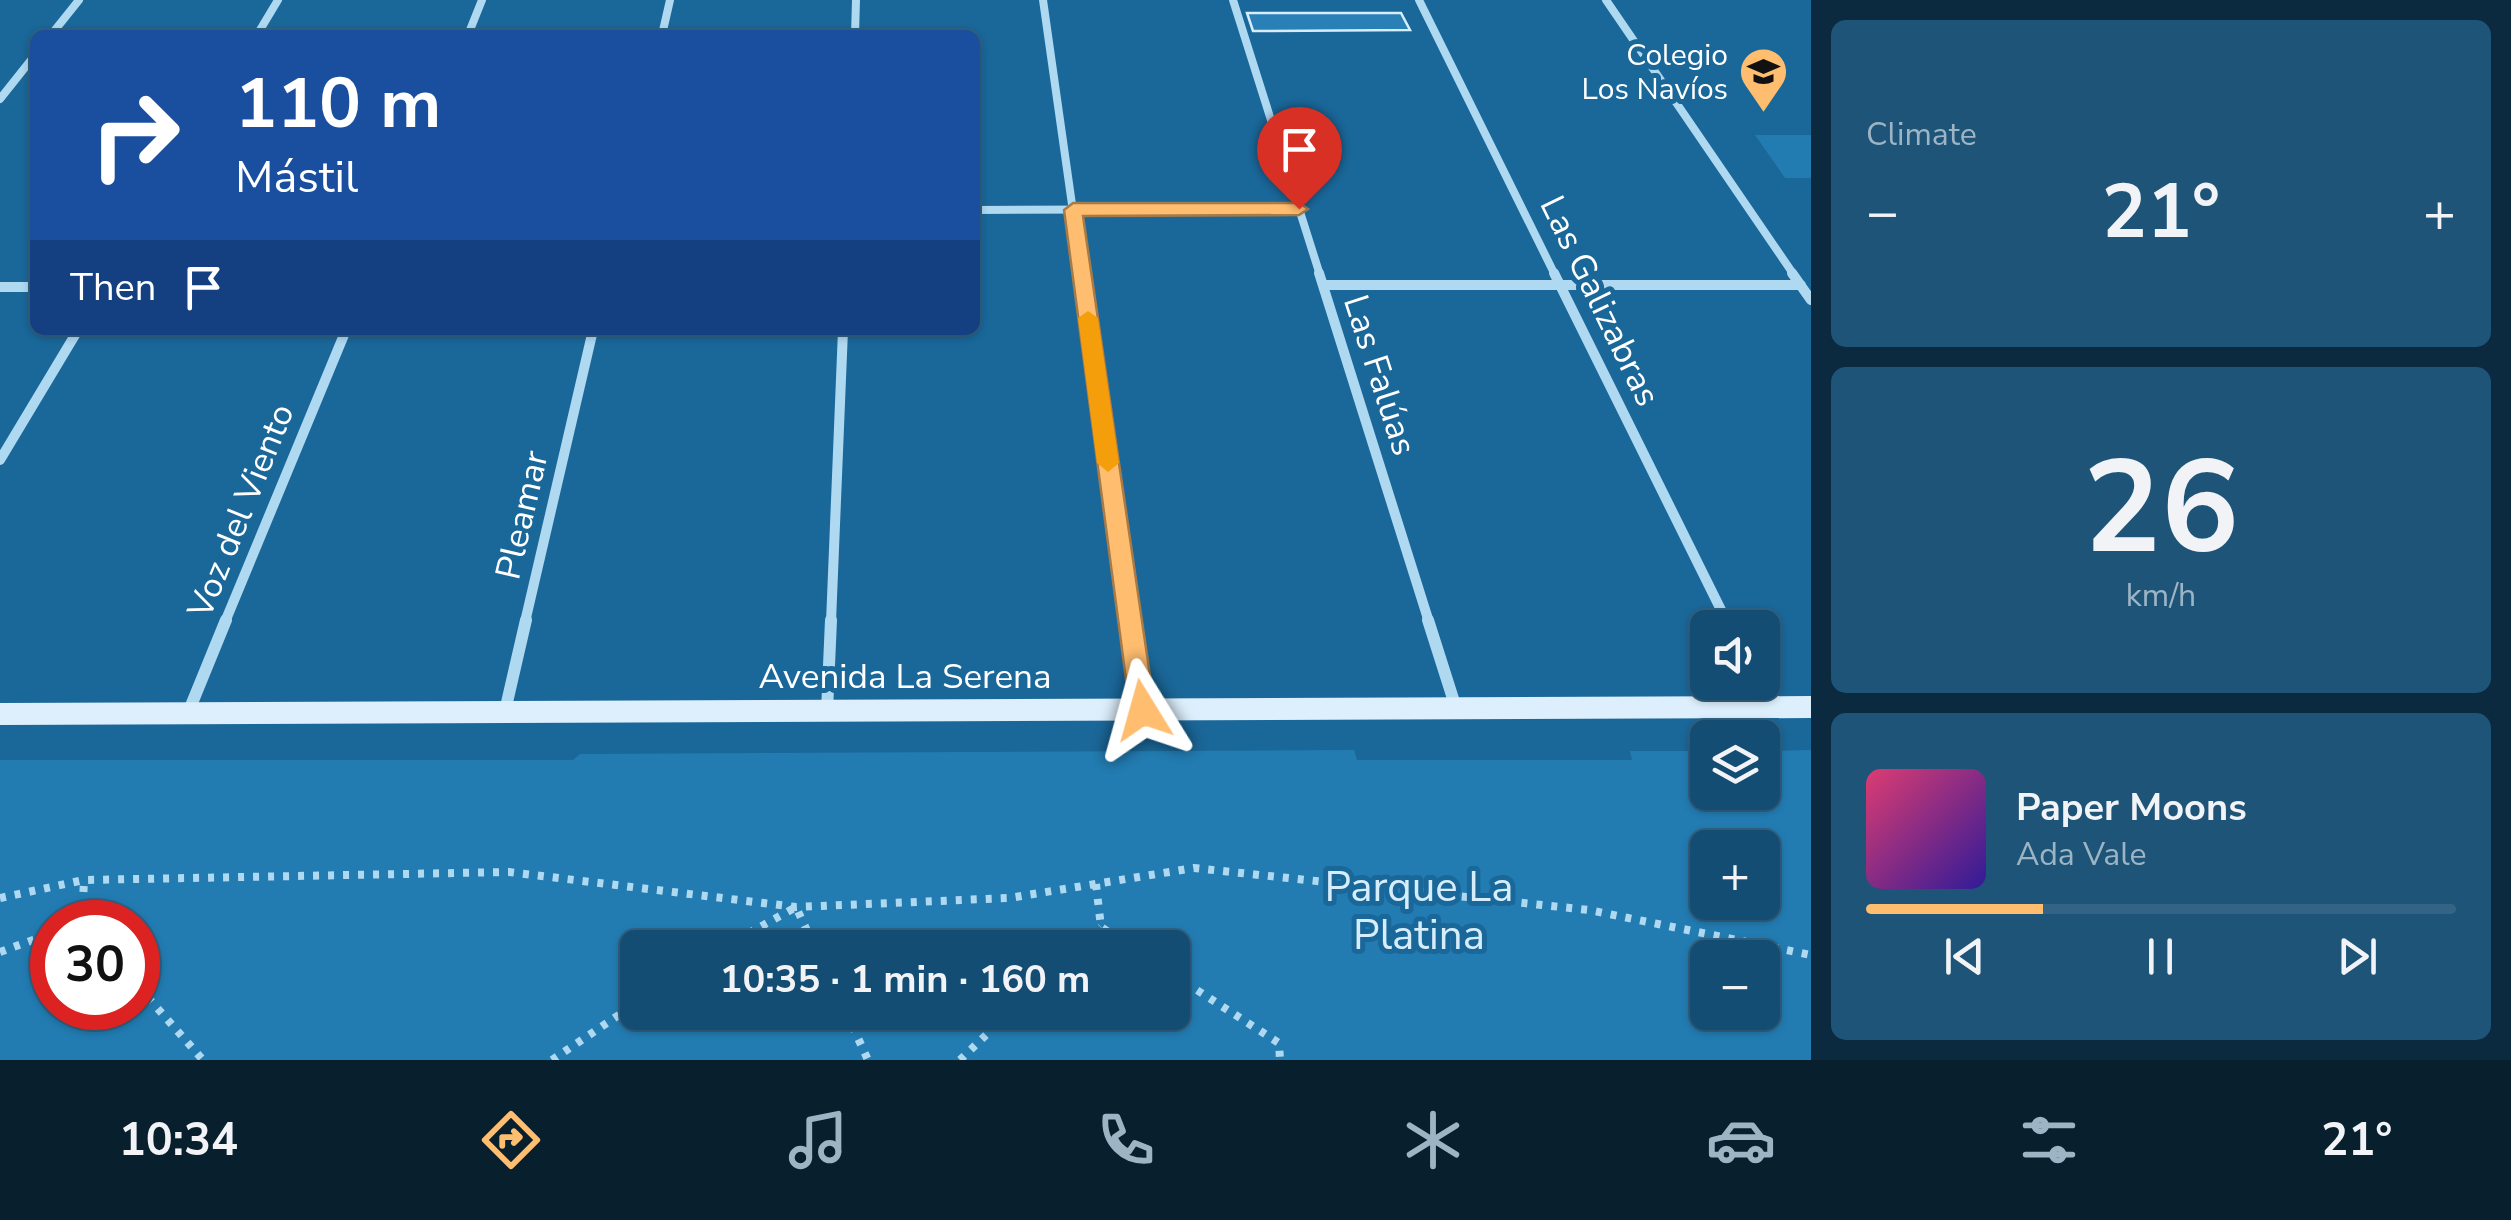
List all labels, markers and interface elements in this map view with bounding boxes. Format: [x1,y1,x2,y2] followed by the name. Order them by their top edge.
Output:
[1582,35,1728,110] place label: Colegio Los Navíos
[1737,46,1789,114] school or university icon: Colegio Los Navíos
[235,56,441,152] text: 110 m
[70,70,200,200] icon: right
[1257,107,1342,210] pin
[1866,113,1977,156] text: Climate
[1272,122,1327,177] icon: arrive
[235,147,358,208] text: Mástil
[2102,161,2220,263] text: 21°
[1866,175,1899,250] text: −
[2423,175,2456,250] text: +
[1529,188,1671,414] street label: Las Galizabras
[176,260,231,315] icon: arrive
[70,262,156,313] text: Then
[1332,289,1428,461] street label: Las Falúas
[176,397,305,626] street label: Voz del Viento
[2083,420,2239,597] text: 26
[484,446,560,584] street label: Pleamar
[2126,574,2196,617] text: km/h
[1690,610,1780,1030] map controls
[1690,610,1780,700] button: sound
[759,653,1051,700] street label: Avenida La Serena
[1091,658,1195,762] position arrow
[1690,720,1780,810] button: layers
[2016,782,2247,833] text: Paper Moons
[1690,830,1780,920] button: +
[2016,833,2147,876] text: Ada Vale
[1325,859,1513,964] park label: Parque La Platina
[30,900,160,1030] speed limit sign: 30
[1937,929,1992,984] icon: previous
[2133,929,2188,984] icon: pause
[2330,929,2385,984] icon: next
[1690,940,1780,1030] button: −
[720,954,1090,1005] text: 10:35 · 1 min · 160 m
[476,1105,546,1175] icon: directions
[783,1105,853,1175] icon: music
[1091,1105,1161,1175] icon: phone
[1398,1105,1468,1175] icon: climate
[1706,1105,1776,1175] icon: car
[2014,1105,2084,1175] icon: filters
[119,1110,238,1171] text: 10:34
[2321,1110,2392,1171] text: 21°

